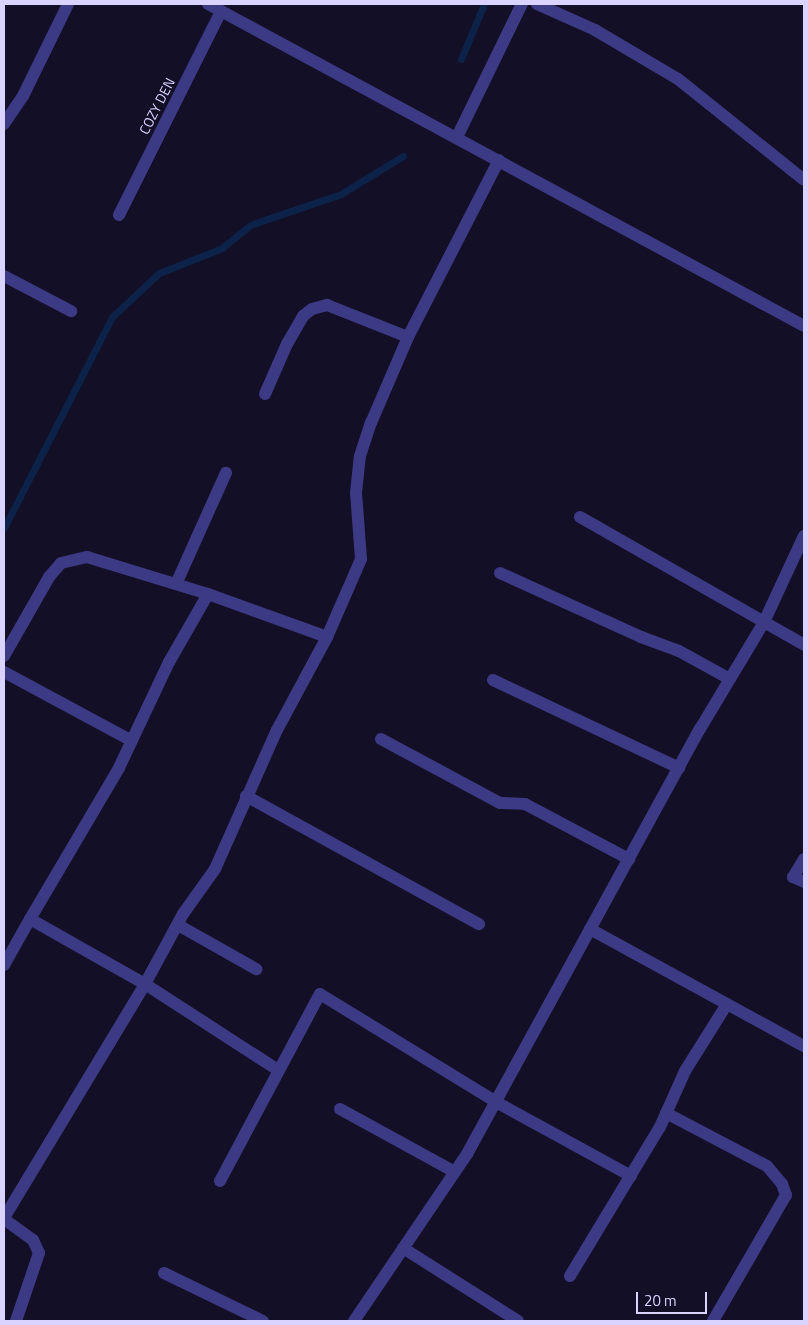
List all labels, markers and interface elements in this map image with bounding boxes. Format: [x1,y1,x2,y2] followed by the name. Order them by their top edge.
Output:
[136,75,178,137] street label: COZY DEN
[638,1282,709,1314] scale bar
[644,1289,677,1312] text: 20 m

